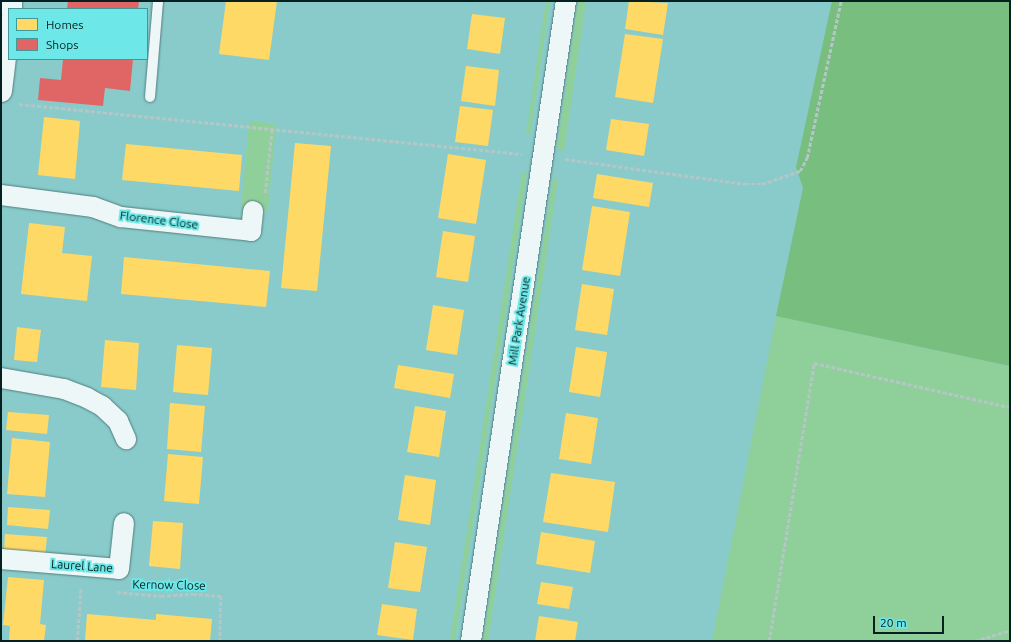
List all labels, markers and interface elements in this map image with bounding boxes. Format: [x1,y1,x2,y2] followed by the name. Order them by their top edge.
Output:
[8,8,148,60] legend
[46,18,84,31] text: Homes
[46,38,78,51] text: Shops
[119,208,199,232] street label: Florence Close
[505,276,533,366] street label: Mill Park Avenue
[51,557,113,575] street label: Laurel Lane
[132,577,206,593] street label: Kernow Close
[875,608,946,634] scale bar
[880,616,907,629] text: 20 m

